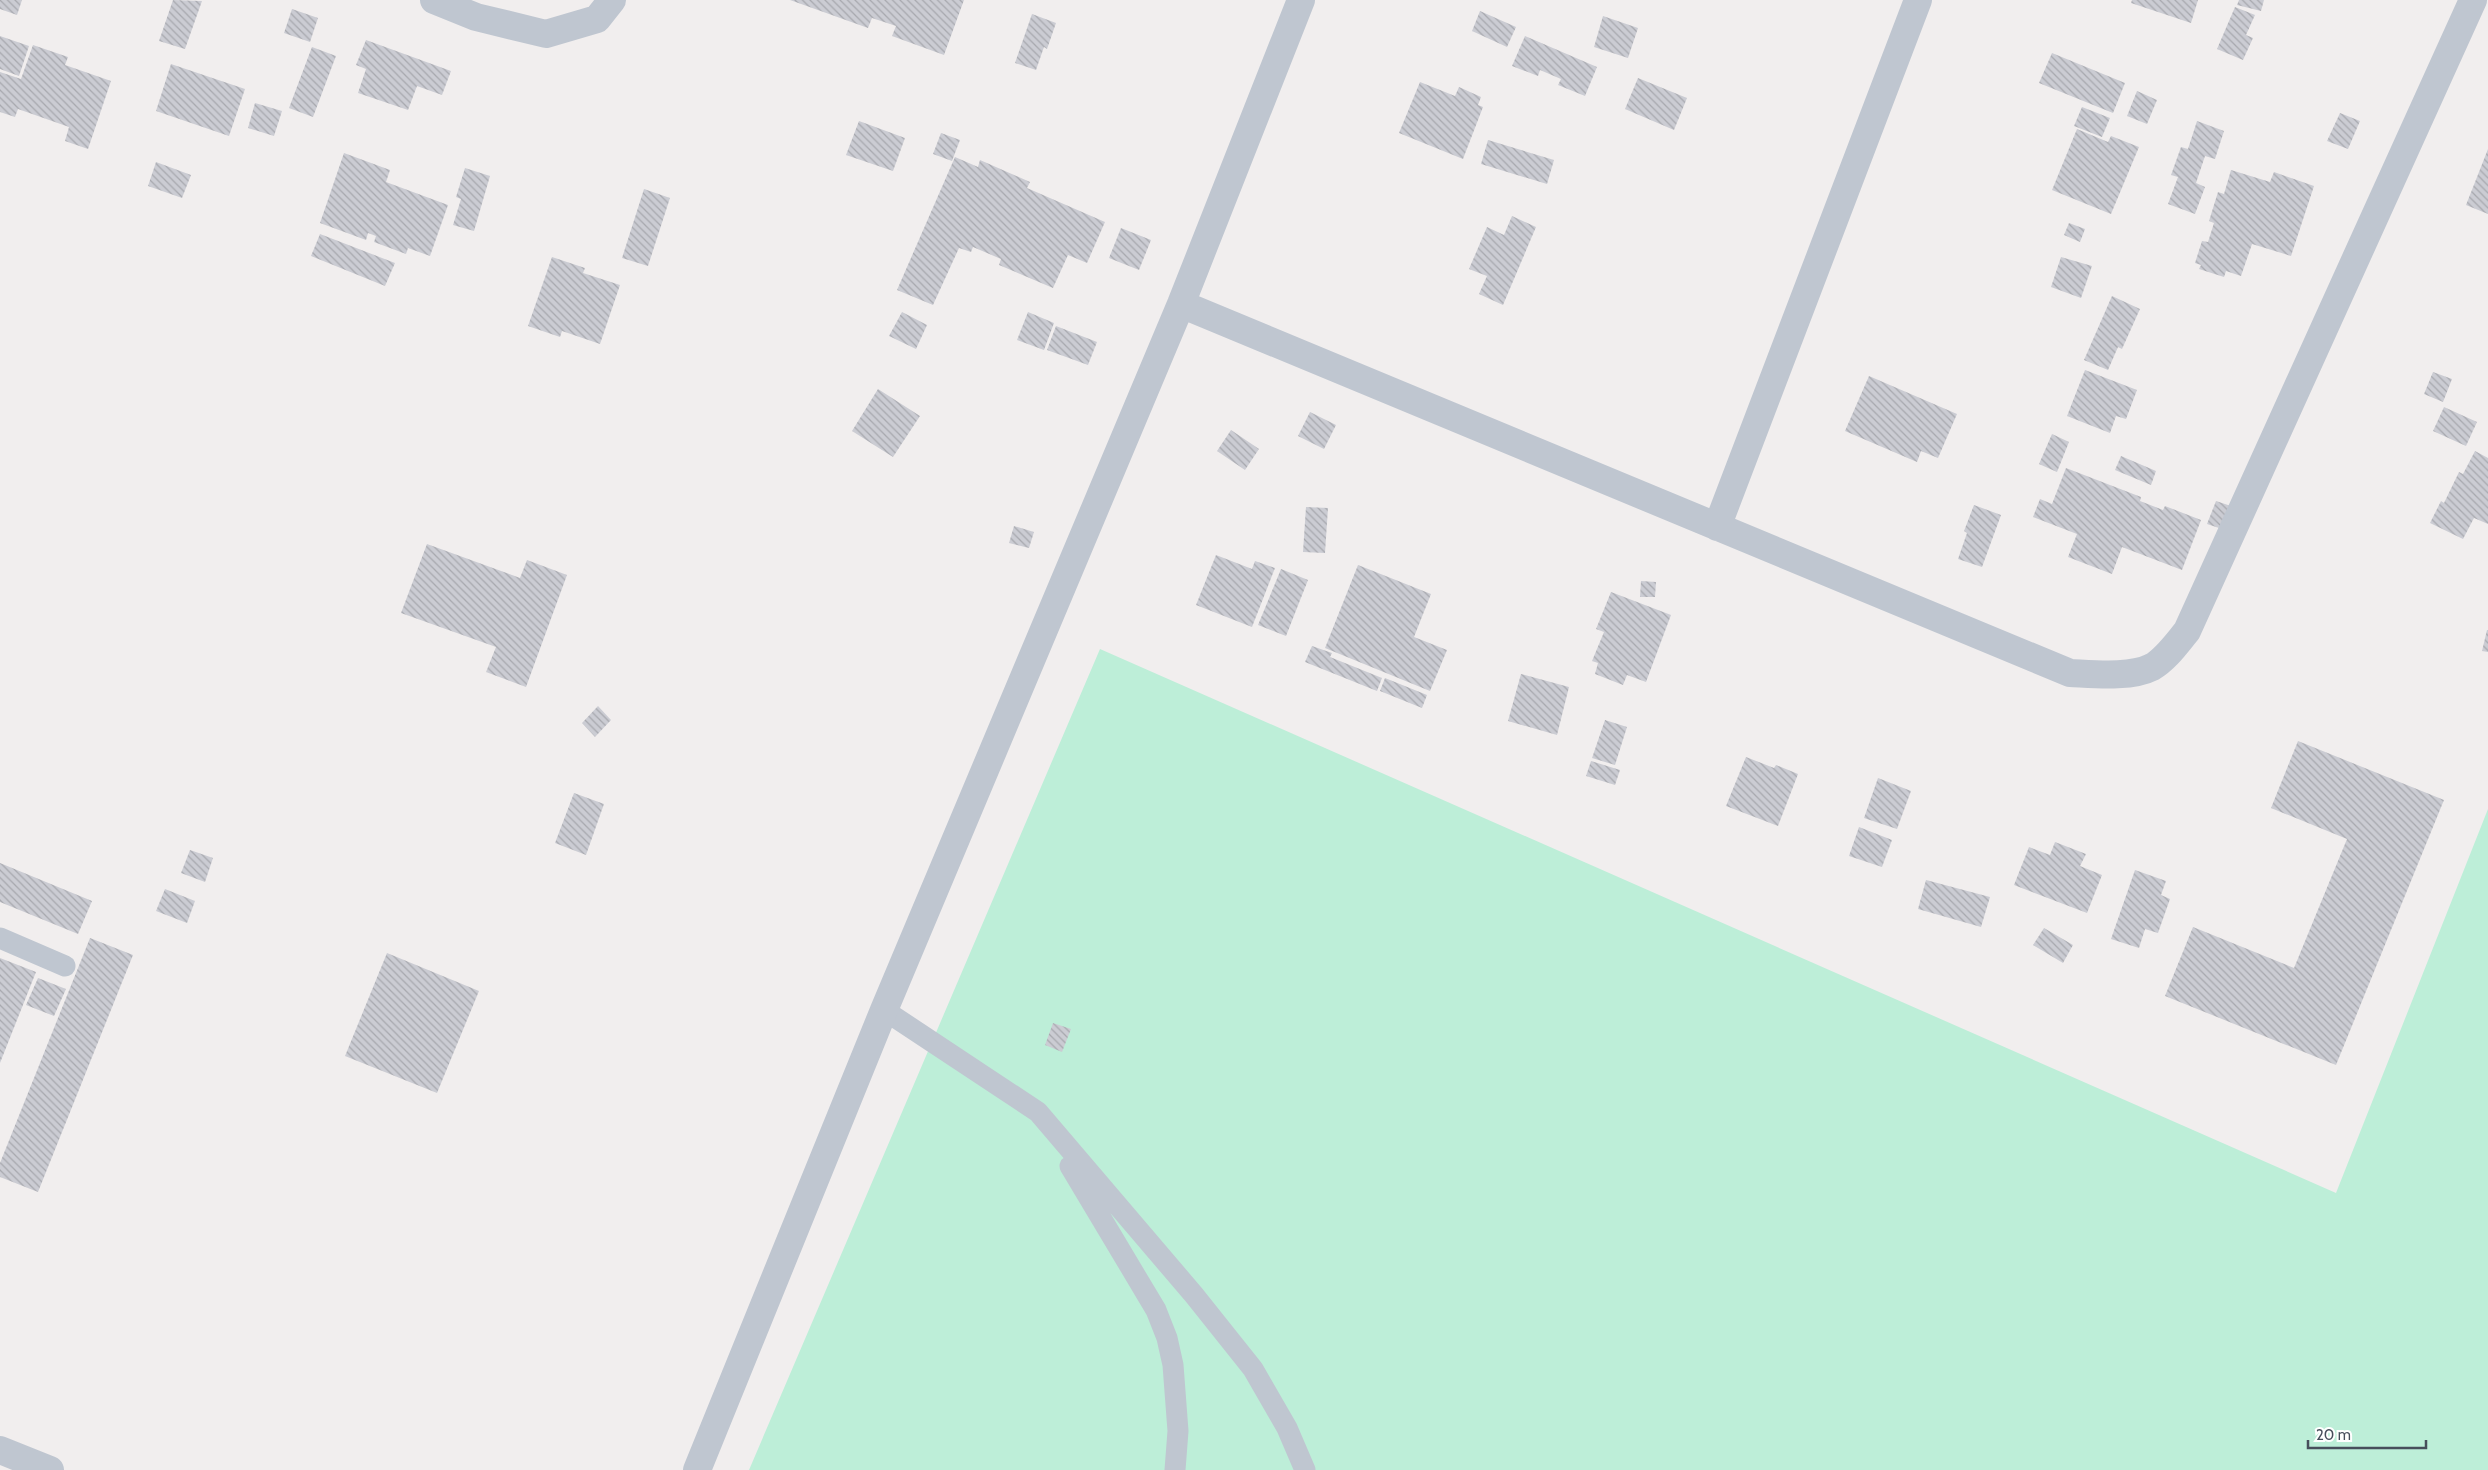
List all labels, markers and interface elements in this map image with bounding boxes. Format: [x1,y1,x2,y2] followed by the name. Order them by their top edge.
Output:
[2308,1418,2426,1450] scale bar
[2316,1426,2351,1444] text: 20 m

